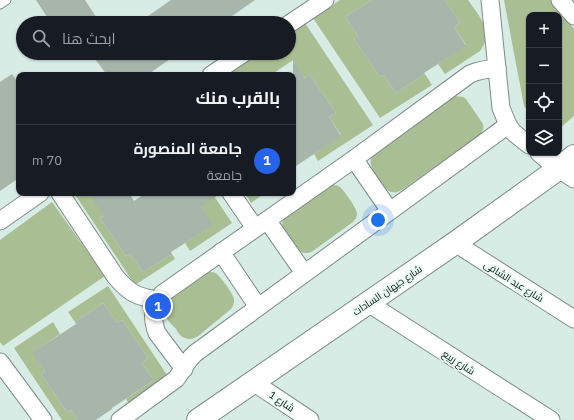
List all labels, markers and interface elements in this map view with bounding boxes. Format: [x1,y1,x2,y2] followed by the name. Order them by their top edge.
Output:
[526,12,562,156] map controls
[526,12,562,48] button: +
[16,16,296,60] search box
[30,27,52,49] icon: search
[62,29,116,48] text: ابحث هنا
[526,48,562,84] button: −
[526,84,562,120] button: locate
[196,87,280,109] text: بالقرب منك
[526,120,562,156] button: layers
[134,139,242,158] text: جامعة المنصورة
[32,152,62,169] text: 70 m
[263,152,271,169] text: 1
[207,167,242,184] text: جامعة
[368,210,388,230] your location
[481,258,546,305] street label: شارع عبد الشافى
[350,262,425,319] street label: شارع جيهان السادات
[145,291,171,321] pin: 1
[440,347,477,378] street label: شارع ربيع
[267,388,297,415] street label: شارع 1

